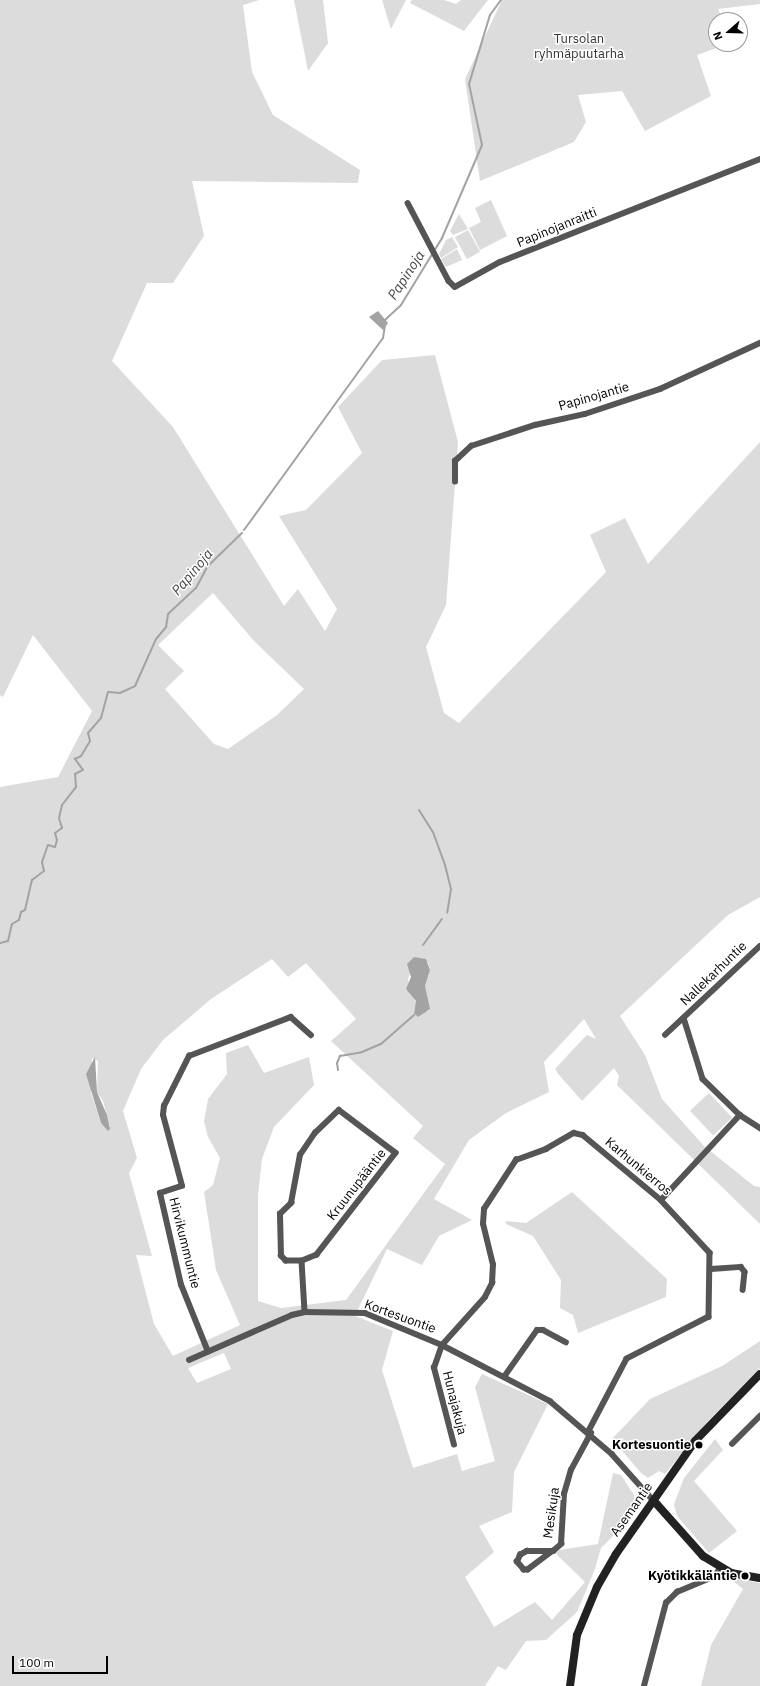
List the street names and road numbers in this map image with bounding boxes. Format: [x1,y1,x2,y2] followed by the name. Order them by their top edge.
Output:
[515,205,599,251] street label: Papinojanraitti
[557,379,631,415] street label: Papinojantie
[678,939,750,1009] street label: Nallekarhuntie
[601,1135,675,1199] street label: Karhunkierros
[324,1146,390,1224] street label: Kruunupääntie
[165,1196,203,1290] street label: Hirvikummuntie
[362,1297,438,1337] street label: Kortesuontie
[439,1369,469,1437] street label: Hunajakuja
[608,1480,656,1540] street label: Asemantie
[541,1486,563,1540] street label: Mesikuja

